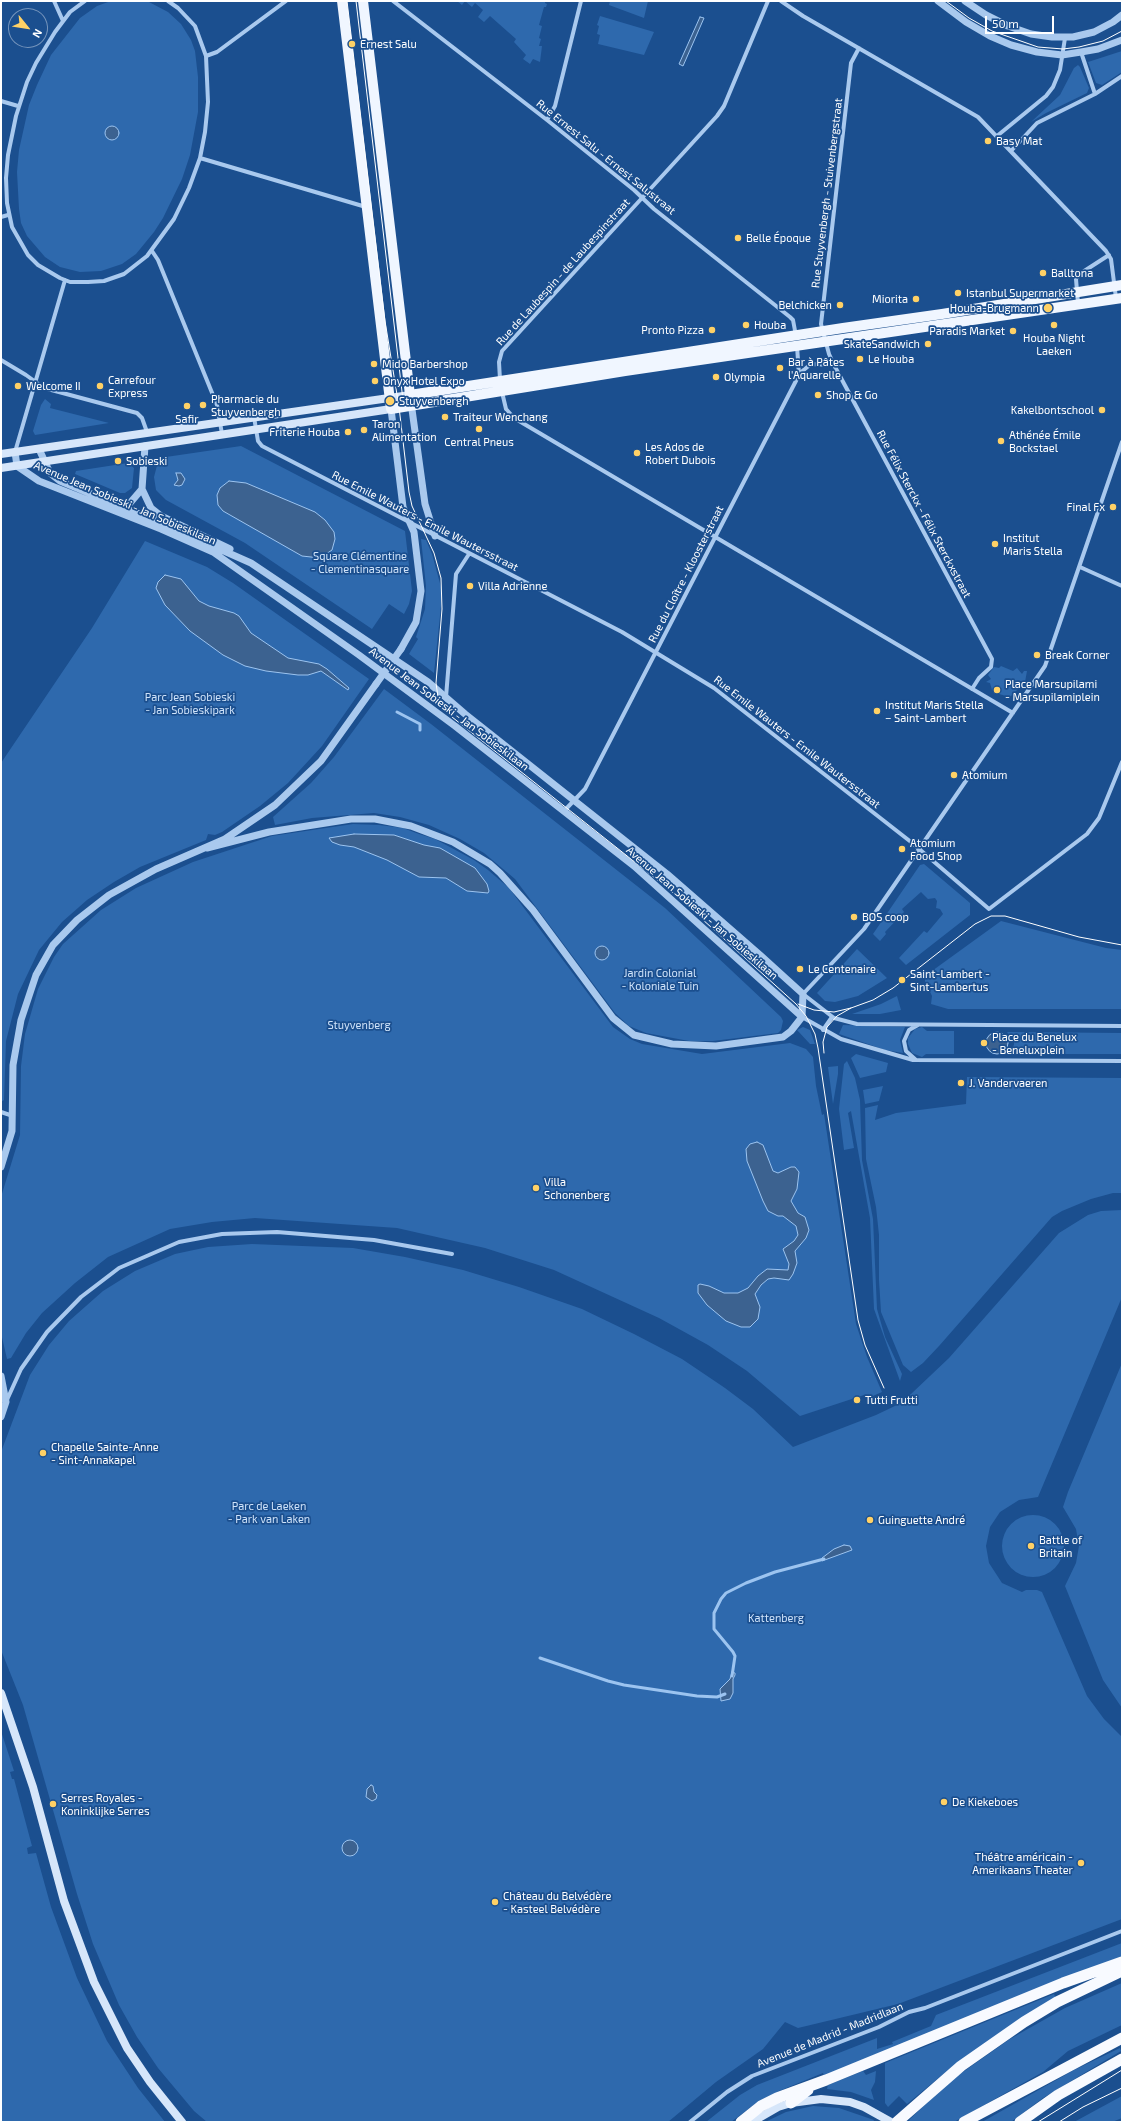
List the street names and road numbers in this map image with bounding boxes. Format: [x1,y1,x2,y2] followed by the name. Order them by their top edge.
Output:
[534,97,678,217] street label: Rue Ernest Salu - Ernest Salustraat
[809,97,845,289] street label: Rue Stuyvenbergh - Stuivenbergstraat
[493,196,633,348] street label: Rue de Laubespin - de Laubespinstraat
[874,428,974,600] street label: Rue Félix Sterckx - Félix Sterckxstraat
[32,459,218,547] street label: Avenue Jean Sobieski - Jan Sobieskilaan
[330,468,520,574] street label: Rue Emile Wauters - Emile Wautersstraat
[646,503,726,645] street label: Rue du Cloître - Kloosterstraat
[367,645,531,773] street label: Avenue Jean Sobieski - Jan Sobieskilaan
[711,673,883,811] street label: Rue Emile Wauters - Emile Wautersstraat
[624,844,780,982] street label: Avenue Jean Sobieski - Jan Sobieskilaan
[755,2000,905,2070] street label: Avenue de Madrid - Madridlaan

